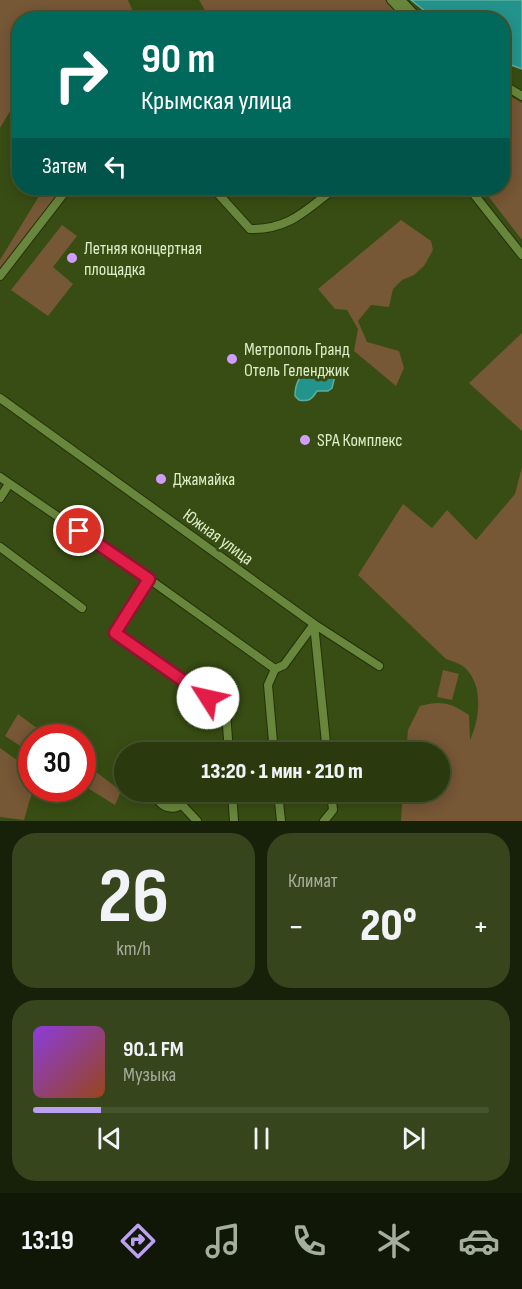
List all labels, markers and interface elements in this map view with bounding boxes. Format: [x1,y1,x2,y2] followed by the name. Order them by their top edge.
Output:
[141,34,215,85] text: 90 m
[42,36,120,114] icon: right
[141,85,292,117] text: Крымская улица
[99,150,132,183] icon: left
[42,153,87,180] text: Затем
[84,238,202,280] place label: Летняя концертная площадка
[65,251,79,265] marker: Летняя концертная площадка
[244,339,350,381] place label: Метрополь Гранд Отель Геленджик
[225,352,239,366] marker: Метрополь Гранд Отель Геленджик
[317,430,402,451] place label: SPA Комплекс
[298,433,312,447] marker: SPA Комплекс
[173,469,235,490] place label: Джамайка
[154,472,168,486] marker: Джамайка
[179,504,257,570] street label: Южная улица
[53,505,104,556] pin
[62,514,95,547] icon: arrive
[176,666,240,730] position arrow
[18,724,96,802] speed limit sign: 30
[201,758,363,785] text: 13:20 · 1 мин · 210 m
[98,851,169,944] text: 26
[288,869,338,893] text: Климат
[360,899,417,954] text: 20°
[288,907,304,947] text: −
[473,907,489,947] text: +
[116,937,151,961] text: km/h
[123,1036,184,1063] text: 90.1 FM
[123,1063,176,1087] text: Музыка
[93,1122,126,1155] icon: previous
[245,1122,278,1155] icon: pause
[397,1122,430,1155] icon: next
[117,1220,159,1262] icon: directions
[202,1220,244,1262] icon: music
[288,1220,330,1262] icon: phone
[373,1220,415,1262] icon: climate
[458,1220,500,1262] icon: car
[22,1225,74,1257] text: 13:19

